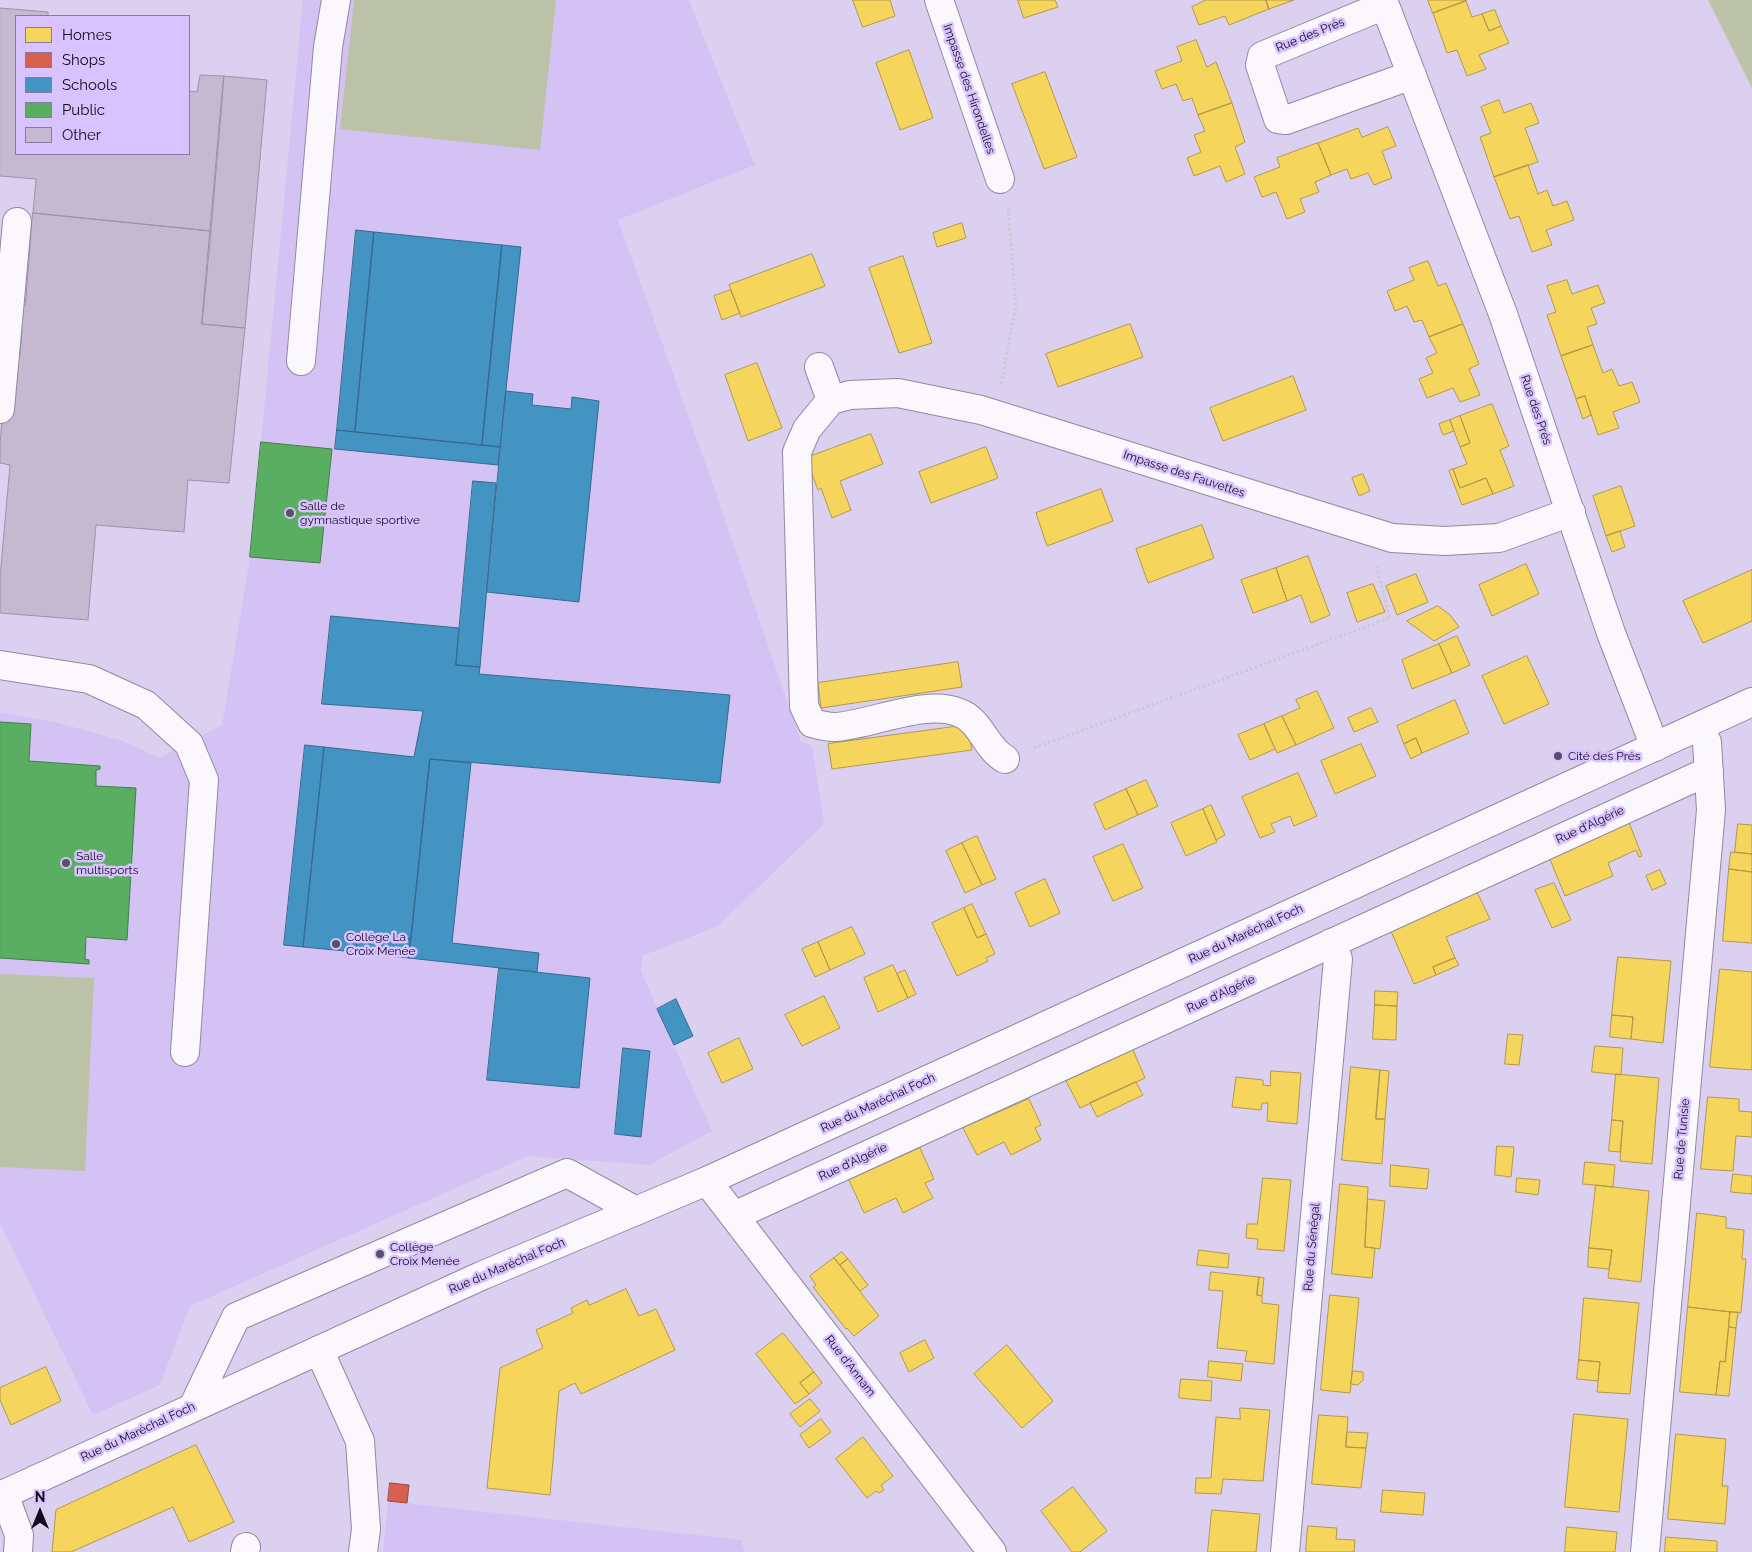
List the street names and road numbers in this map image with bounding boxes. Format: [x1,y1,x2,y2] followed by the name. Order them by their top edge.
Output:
[1274,15,1346,55] street label: Rue des Prés
[940,22,998,156] street label: Impasse des Hirondelles
[1517,373,1555,447] street label: Rue des Prés
[1121,448,1247,500] street label: Impasse des Fauvettes
[1554,803,1626,847] street label: Rue d'Algérie
[1187,901,1305,967] street label: Rue du Maréchal Foch
[1185,972,1257,1016] street label: Rue d'Algérie
[819,1070,937,1136] street label: Rue du Maréchal Foch
[1671,1098,1693,1180] street label: Rue de Tunisie
[817,1140,889,1184] street label: Rue d'Algérie
[1301,1202,1323,1292] street label: Rue du Sénégal
[447,1235,567,1297] street label: Rue du Maréchal Foch
[822,1333,878,1399] street label: Rue d'Annam
[79,1399,197,1465] street label: Rue du Maréchal Foch

